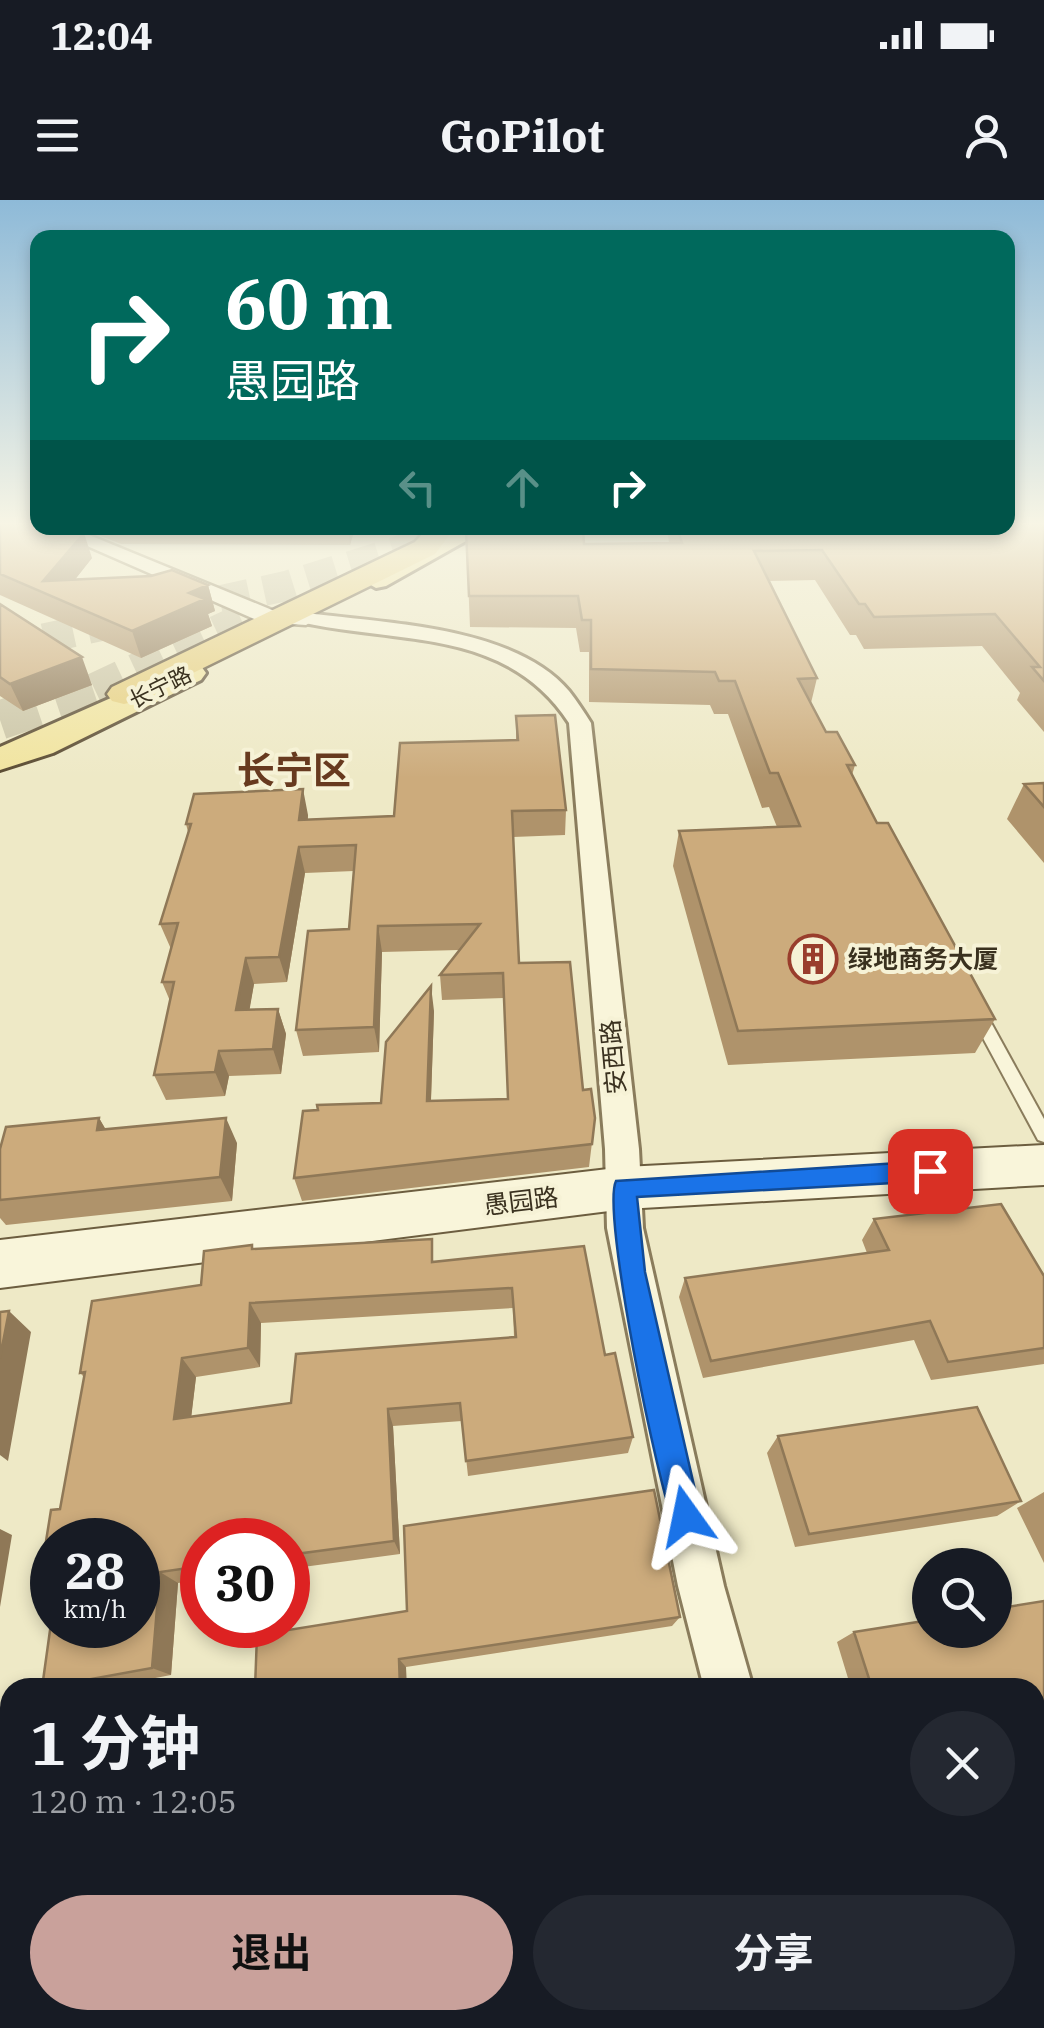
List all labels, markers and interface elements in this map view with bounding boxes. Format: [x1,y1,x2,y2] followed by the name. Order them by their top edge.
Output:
[50,11,153,60] text: 12:04
[440,106,604,164] text: GoPilot
[30,108,85,163] icon: menu
[959,108,1014,163] icon: person
[225,257,393,348] text: 60 m
[60,270,190,400] icon: right
[225,351,360,409] text: 愚园路
[390,460,445,515] icon: left
[495,460,550,515] icon: ahead
[600,460,655,515] icon: right
[124,659,196,714] street label: 长宁路
[237,745,351,794] district label: 长宁区
[787,933,839,985] building icon: 绿地商务大厦
[848,942,998,975] place label: 绿地商务大厦
[593,1018,632,1096] street label: 安西路
[888,1129,973,1214] pin
[903,1144,958,1199] icon: arrive
[482,1180,560,1221] street label: 愚园路
[634,1464,738,1568] position arrow
[180,1518,310,1648] speed limit sign: 30
[65,1538,125,1603] text: 28
[912,1548,1012,1648] map controls
[912,1548,1012,1648] button: search
[63,1592,127,1625] text: km/h
[30,1703,200,1782] text: 1 分钟
[910,1711,1015,1816] button: close
[30,1780,237,1822] text: 120 m · 12:05
[30,1895,513,2010] button: 退出
[533,1895,1015,2010] button: 分享

